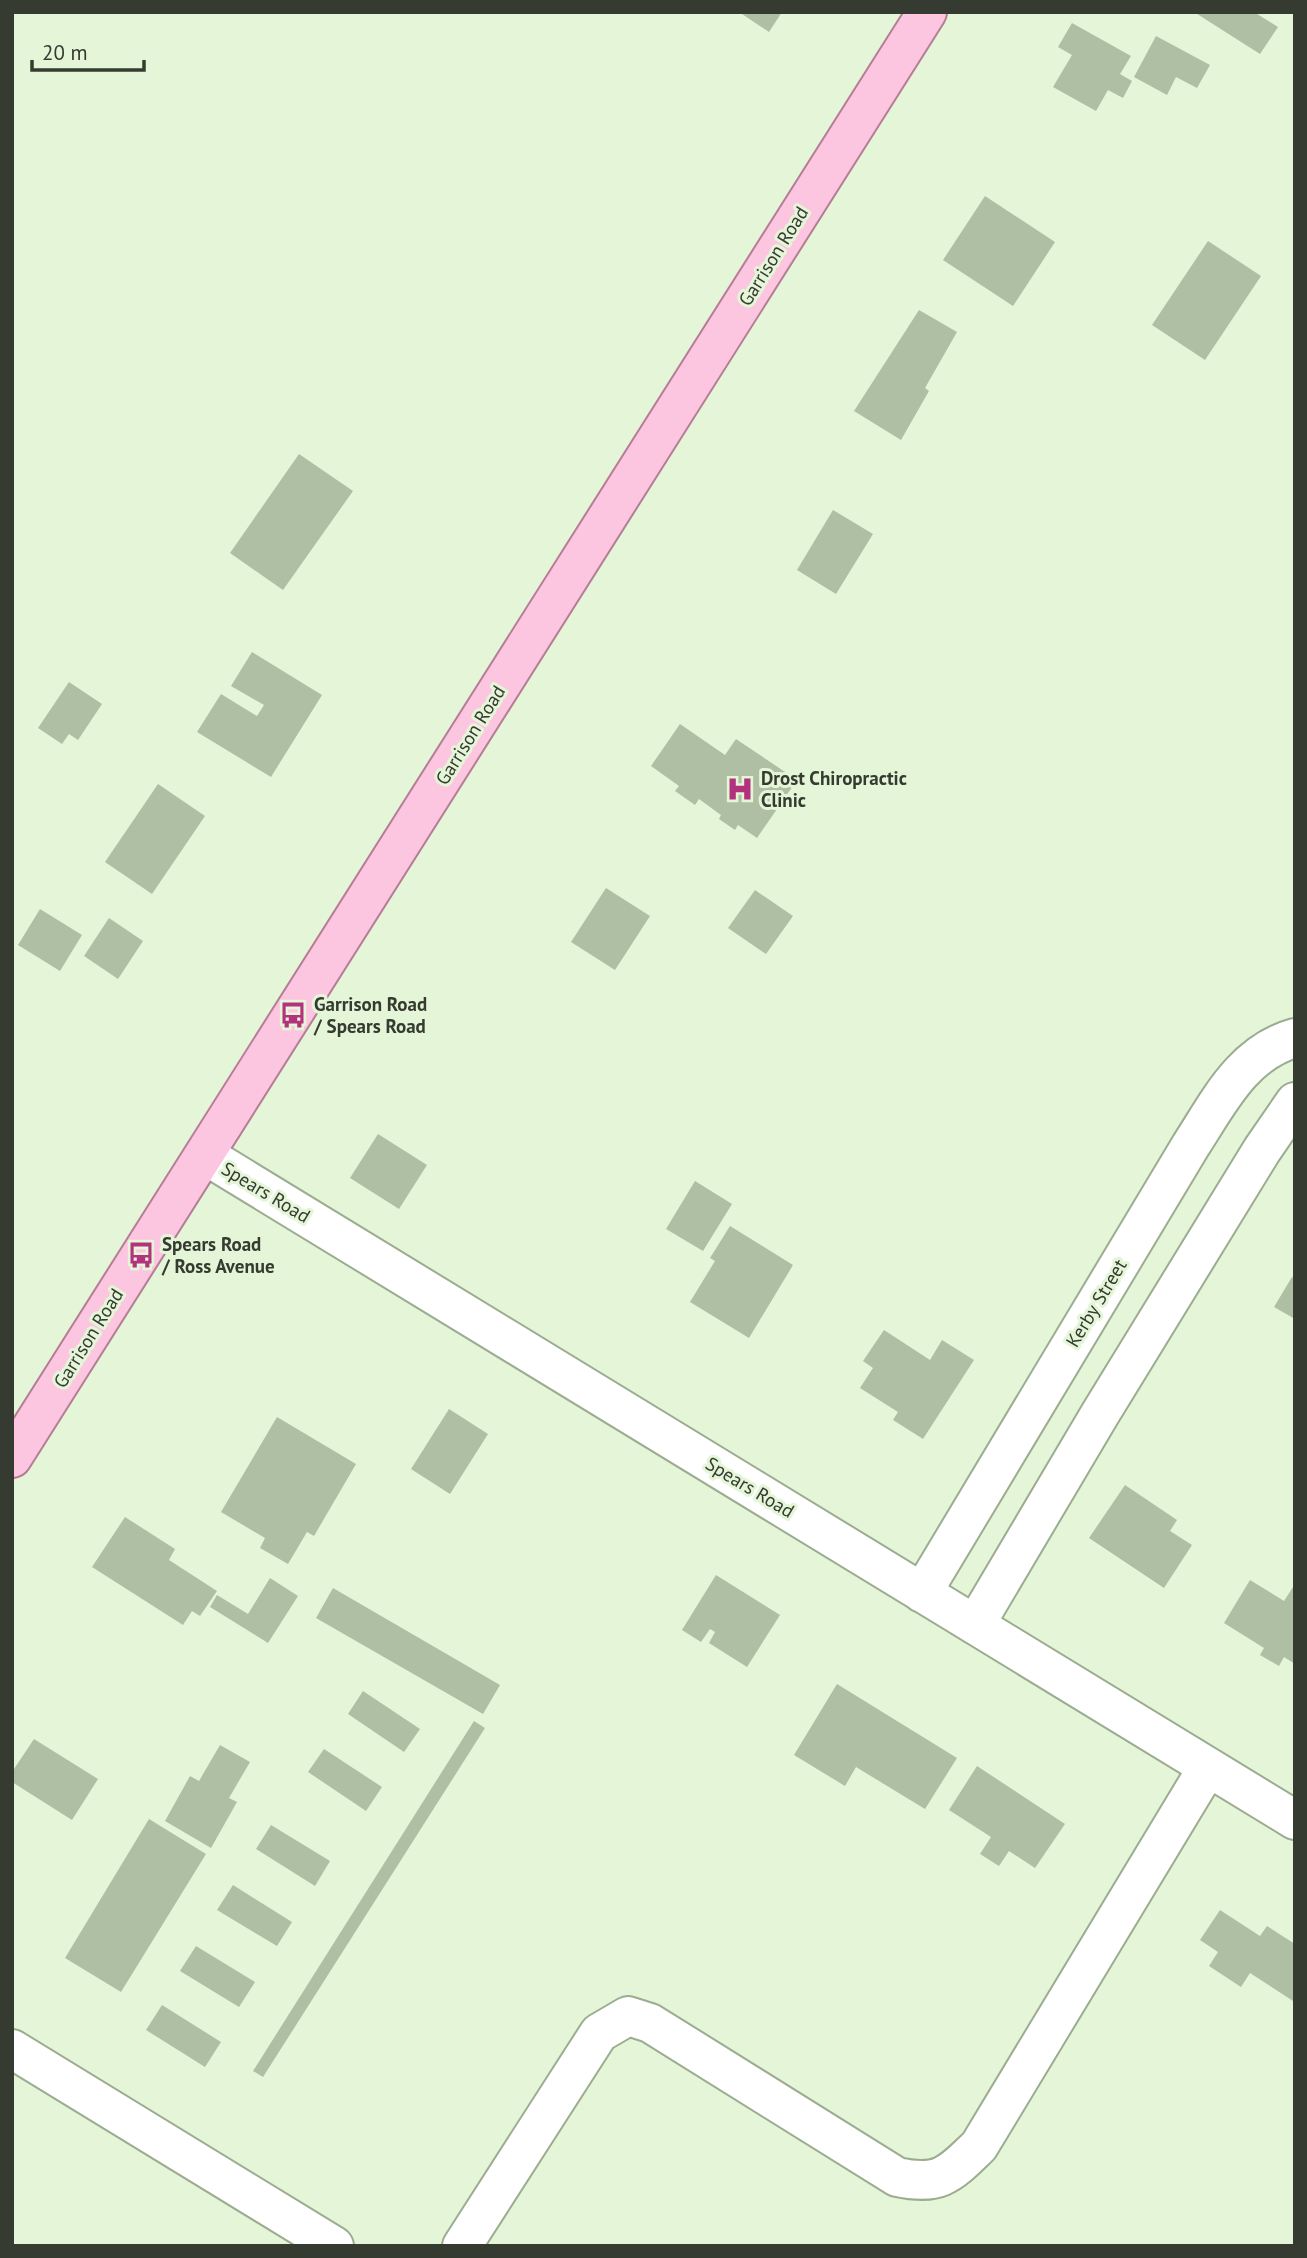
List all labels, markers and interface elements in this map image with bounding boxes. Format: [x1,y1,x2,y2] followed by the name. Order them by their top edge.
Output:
[32,28,144,72] scale bar
[42,39,88,66] text: 20 m
[733,202,813,310] street label: Garrison Road
[430,681,510,789] street label: Garrison Road
[761,766,907,812] place label: Drost Chiropractic Clinic
[725,774,755,804] hospital icon: Drost Chiropractic Clinic
[313,992,427,1038] place label: Garrison Road / Spears Road
[278,1000,308,1030] bus stop icon: Garrison Road / Spears Road
[217,1156,315,1228] street label: Spears Road
[161,1232,275,1278] place label: Spears Road / Ross Avenue
[126,1240,156,1270] bus stop icon: Spears Road / Ross Avenue
[1060,1254,1132,1351] street label: Kerby Street
[48,1284,128,1392] street label: Garrison Road
[701,1451,799,1523] street label: Spears Road

